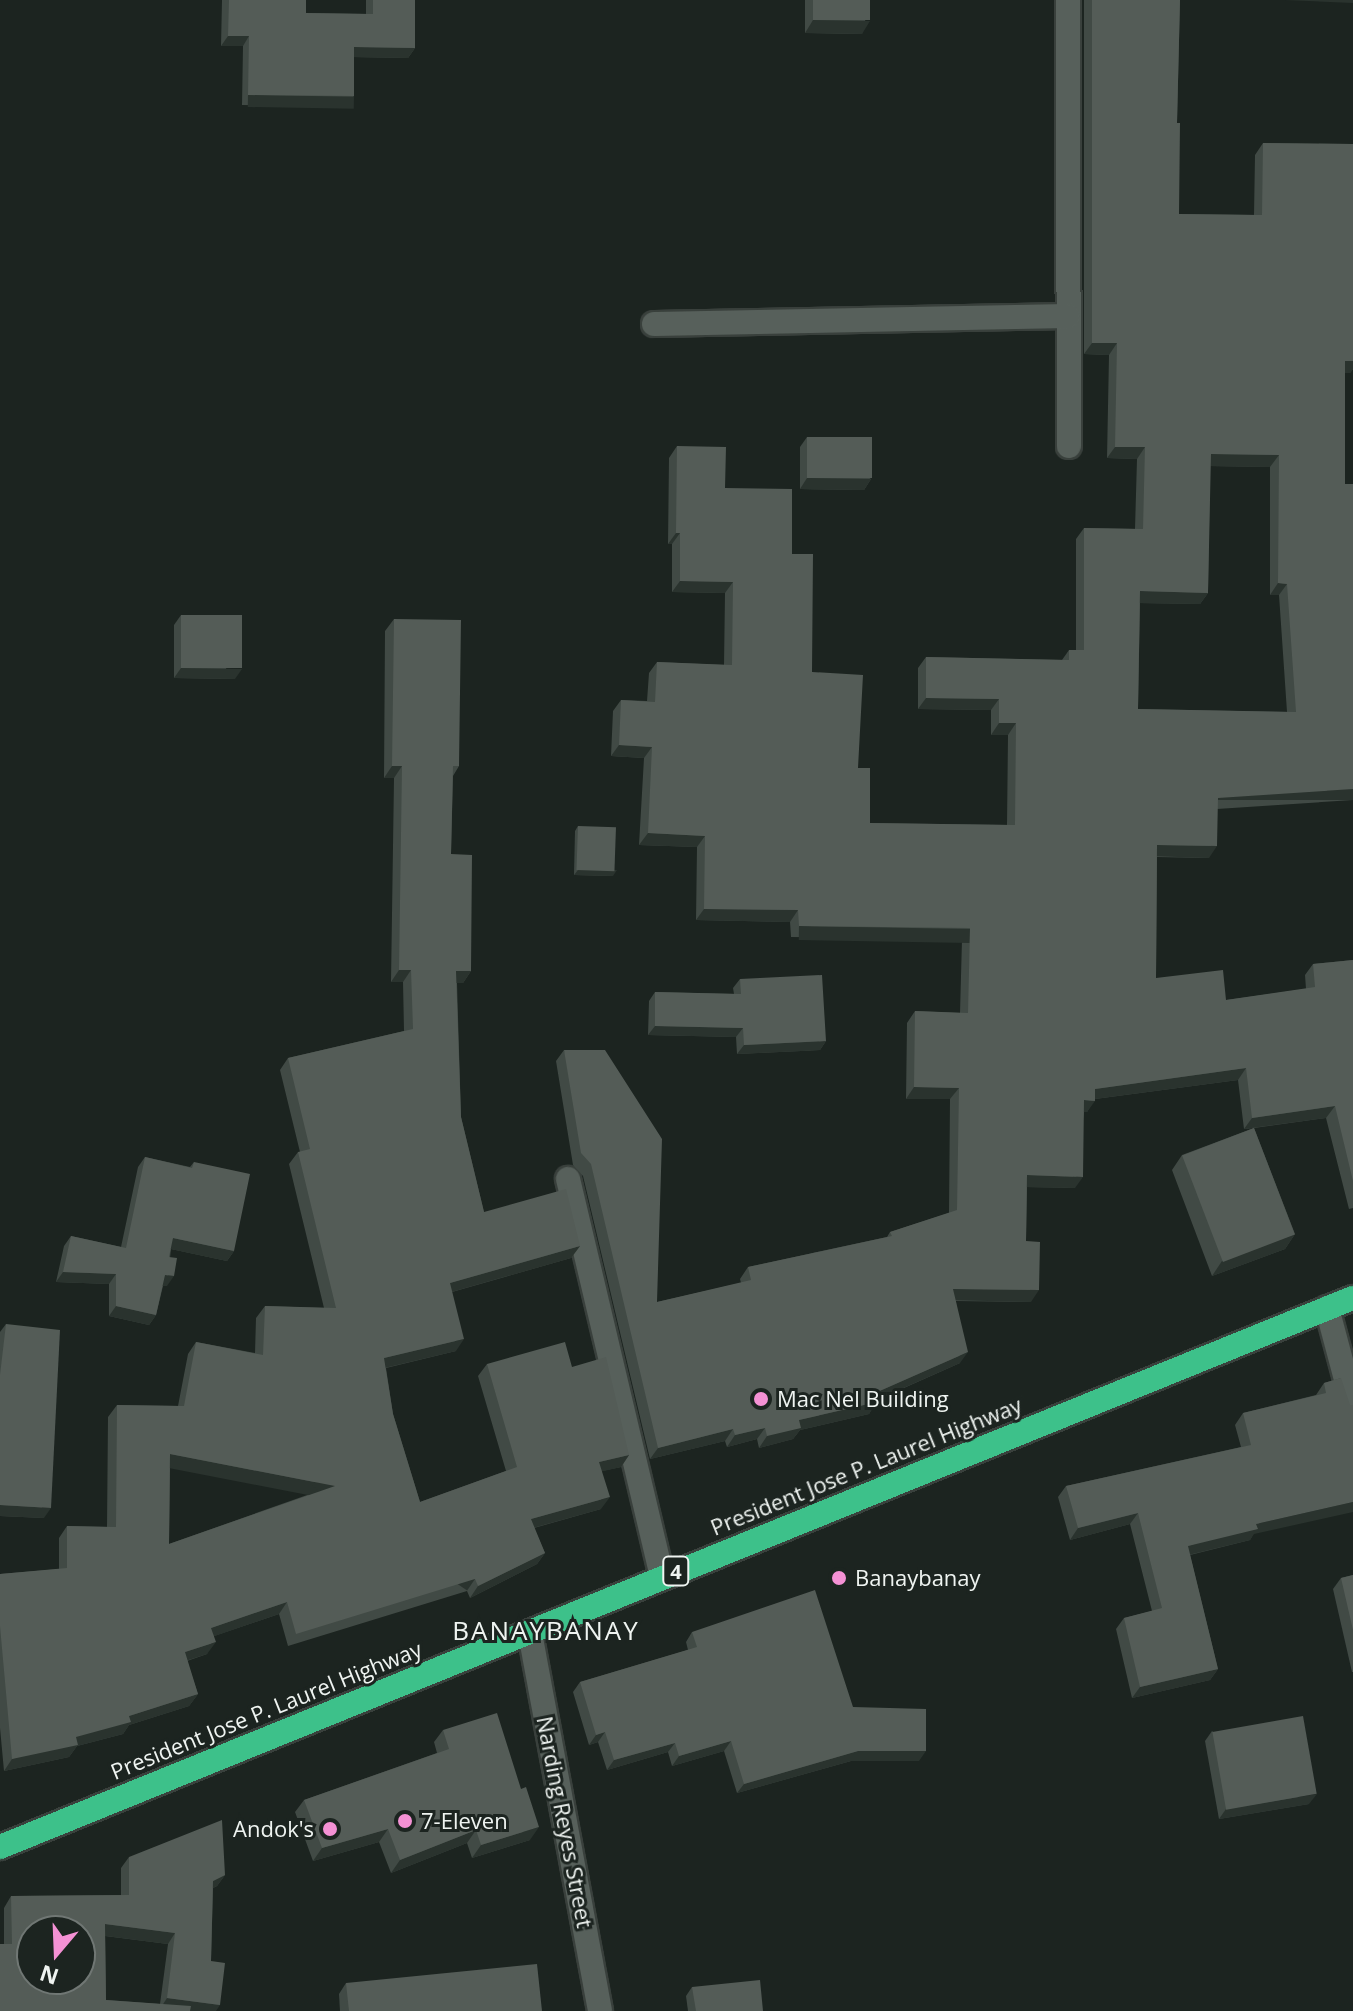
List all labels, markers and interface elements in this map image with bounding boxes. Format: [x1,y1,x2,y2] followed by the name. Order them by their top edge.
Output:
[777,1386,949,1412] place label: Mac Nel Building
[752,1390,770,1408] marker: Mac Nel Building
[707,1391,1025,1541] street label: President Jose P. Laurel Highway
[662,1555,690,1587] road number: 4
[855,1565,981,1591] place label: Banaybanay
[830,1569,848,1587] marker: Banaybanay
[452,1615,640,1647] district label: BANAYBANAY
[107,1635,425,1785] street label: President Jose P. Laurel Highway
[532,1714,598,1930] street label: Narding Reyes Street
[421,1808,508,1834] place label: 7-Eleven
[396,1812,414,1830] marker: 7-Eleven
[233,1816,314,1842] place label: Andok's
[321,1820,339,1838] marker: Andok's
[16,1915,96,1995] north arrow
[36,1959,62,1993] text: N

